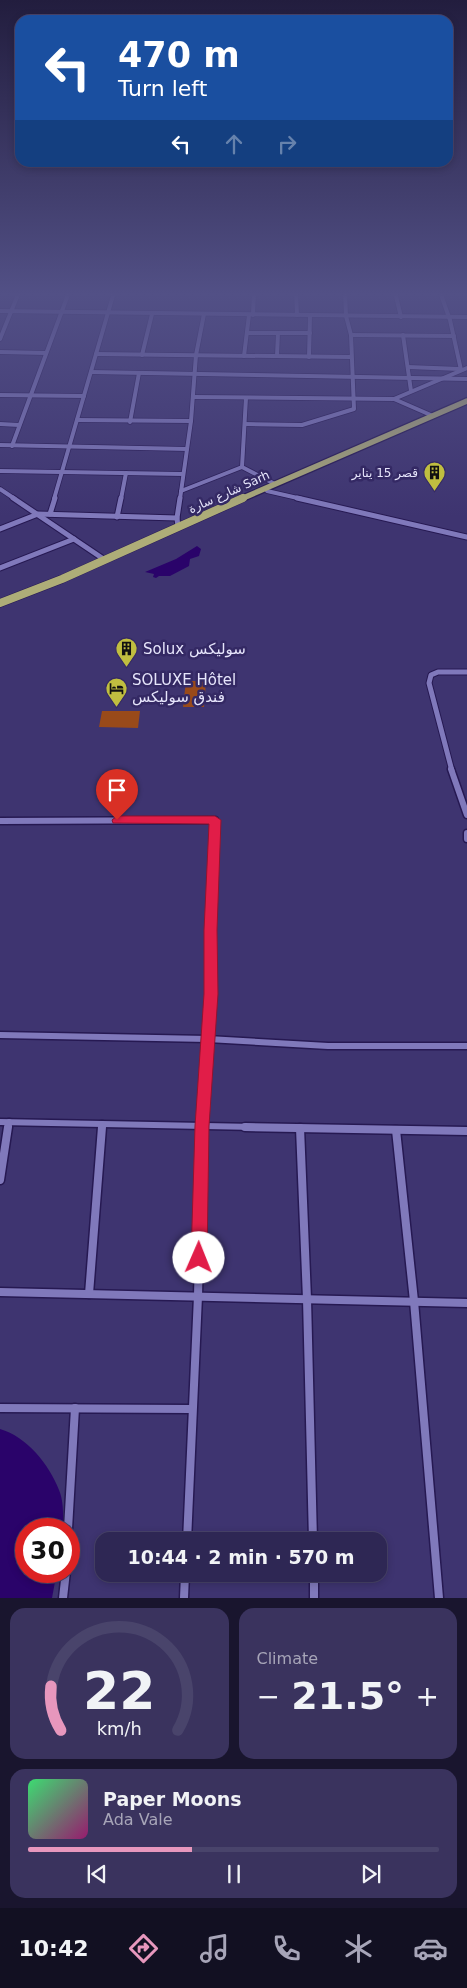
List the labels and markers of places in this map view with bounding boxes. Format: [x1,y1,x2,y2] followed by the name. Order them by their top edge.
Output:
[422,461,446,492] building icon: قصر 15 يناير
[351,466,418,481] place label: قصر 15 يناير
[115,637,139,668] building icon: Solux سوليكس
[143,640,246,658] place label: Solux سوليكس
[132,671,236,706] place label: SOLUXE Hôtel فندق سوليكس
[104,677,128,708] hotel icon: SOLUXE Hôtel فندق سوليكس
[96,769,138,820] pin

